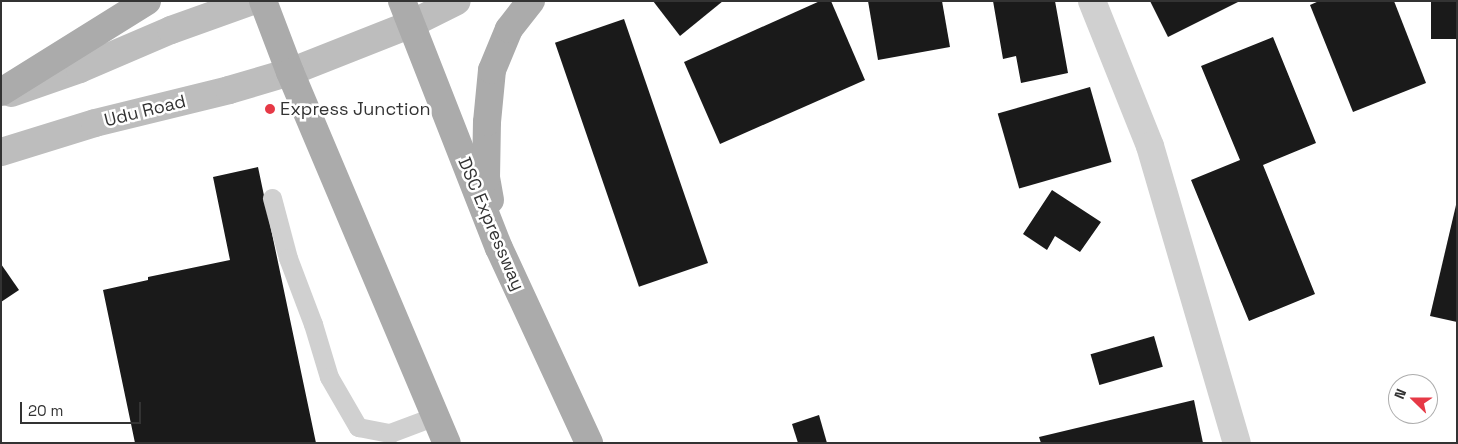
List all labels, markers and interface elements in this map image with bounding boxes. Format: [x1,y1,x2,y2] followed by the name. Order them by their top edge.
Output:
[102,90,188,132] street label: Udu Road
[280,98,431,120] place label: Express Junction
[264,103,276,115] marker: Express Junction
[453,154,529,294] street label: DSC Expressway
[1388,374,1438,424] north arrow
[1390,386,1410,401] text: N
[22,392,144,424] scale bar
[28,401,63,420] text: 20 m

